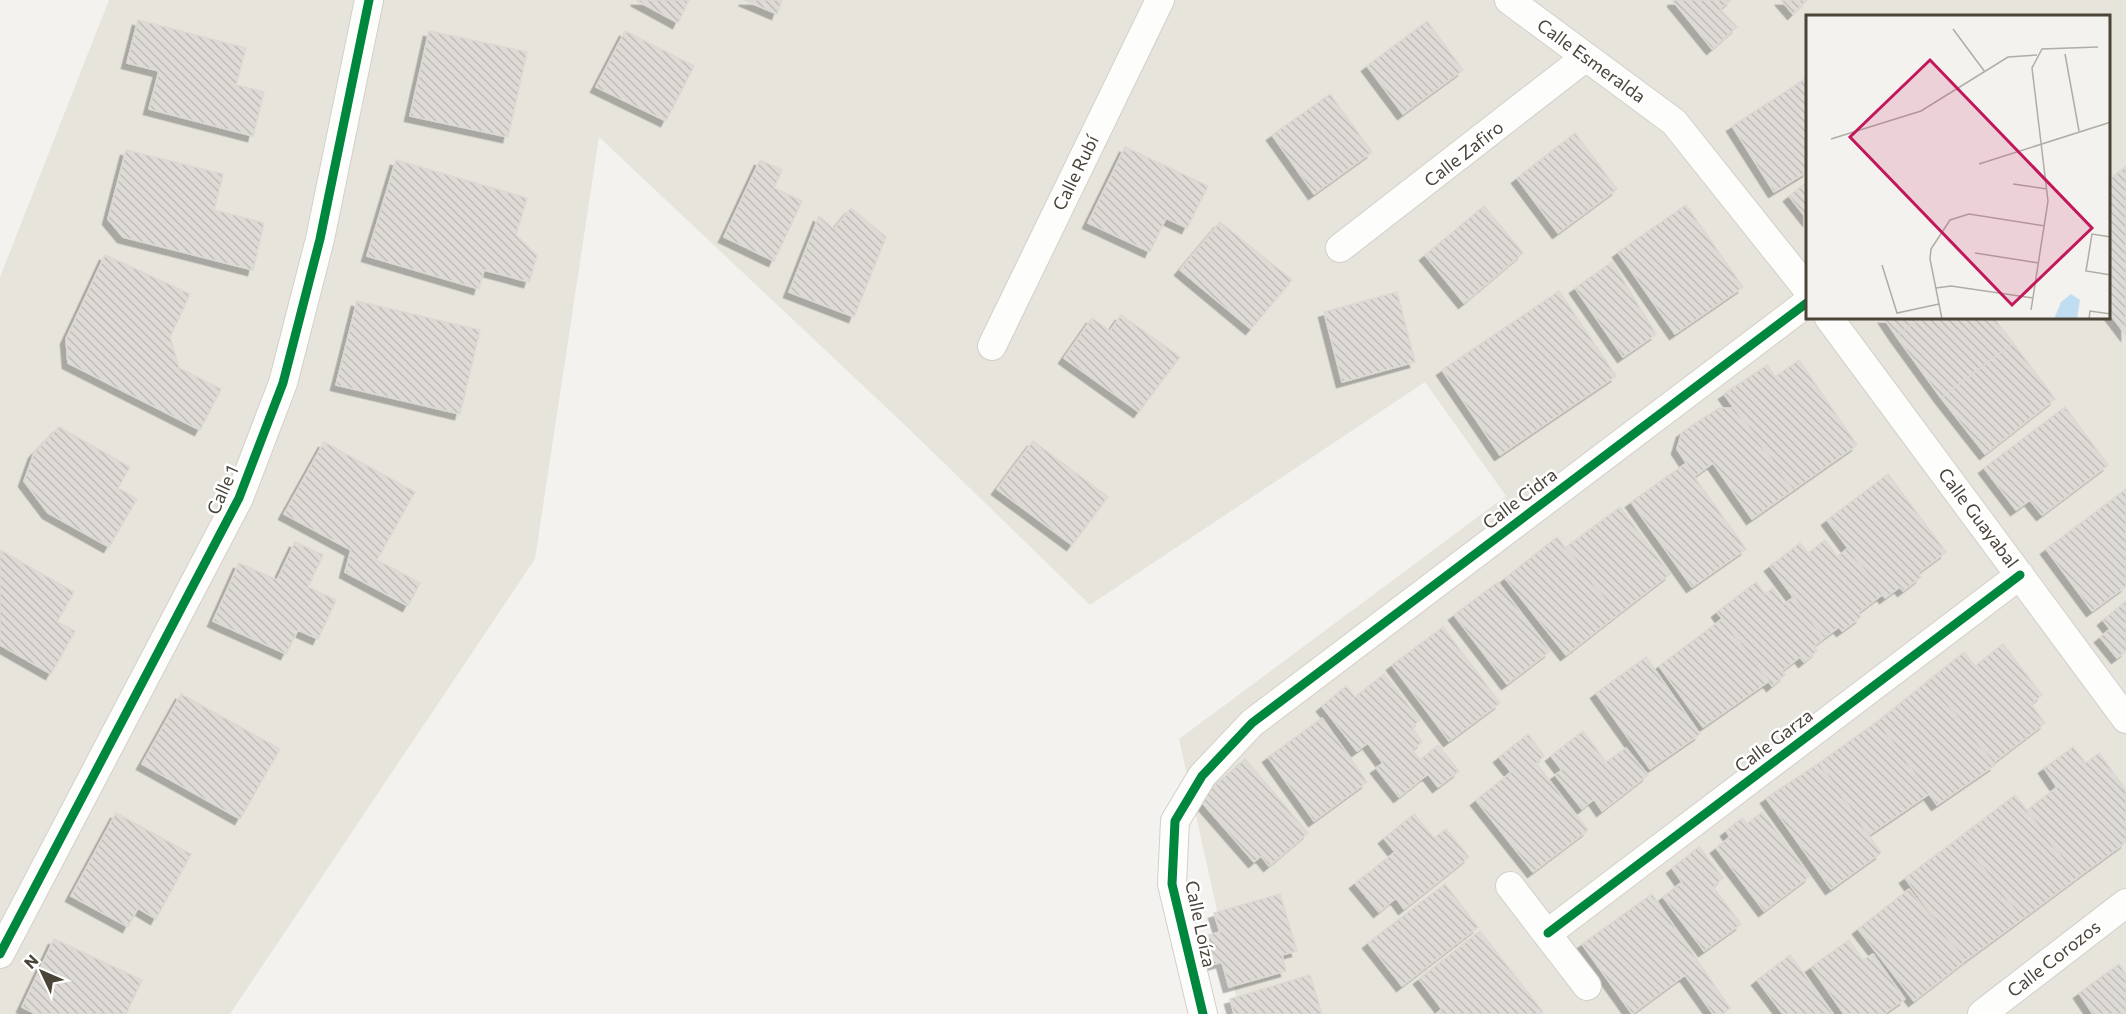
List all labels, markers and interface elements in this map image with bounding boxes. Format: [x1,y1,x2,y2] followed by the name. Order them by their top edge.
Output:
[1533,13,1650,107] street label: Calle Esmeralda
[1806,15,2111,320] inset map
[1419,115,1507,191] street label: Calle Zafiro
[1047,130,1103,214] street label: Calle Rubí
[202,462,243,518] street label: Calle 1
[1478,463,1561,533] street label: Calle Cidra
[1934,463,2024,572] street label: Calle Guayabal
[1730,704,1817,777] street label: Calle Garza
[1181,879,1221,969] street label: Calle Loíza
[2002,915,2104,1001] street label: Calle Corozos
[12,942,72,1002] north arrow
[20,950,42,972] text: N

